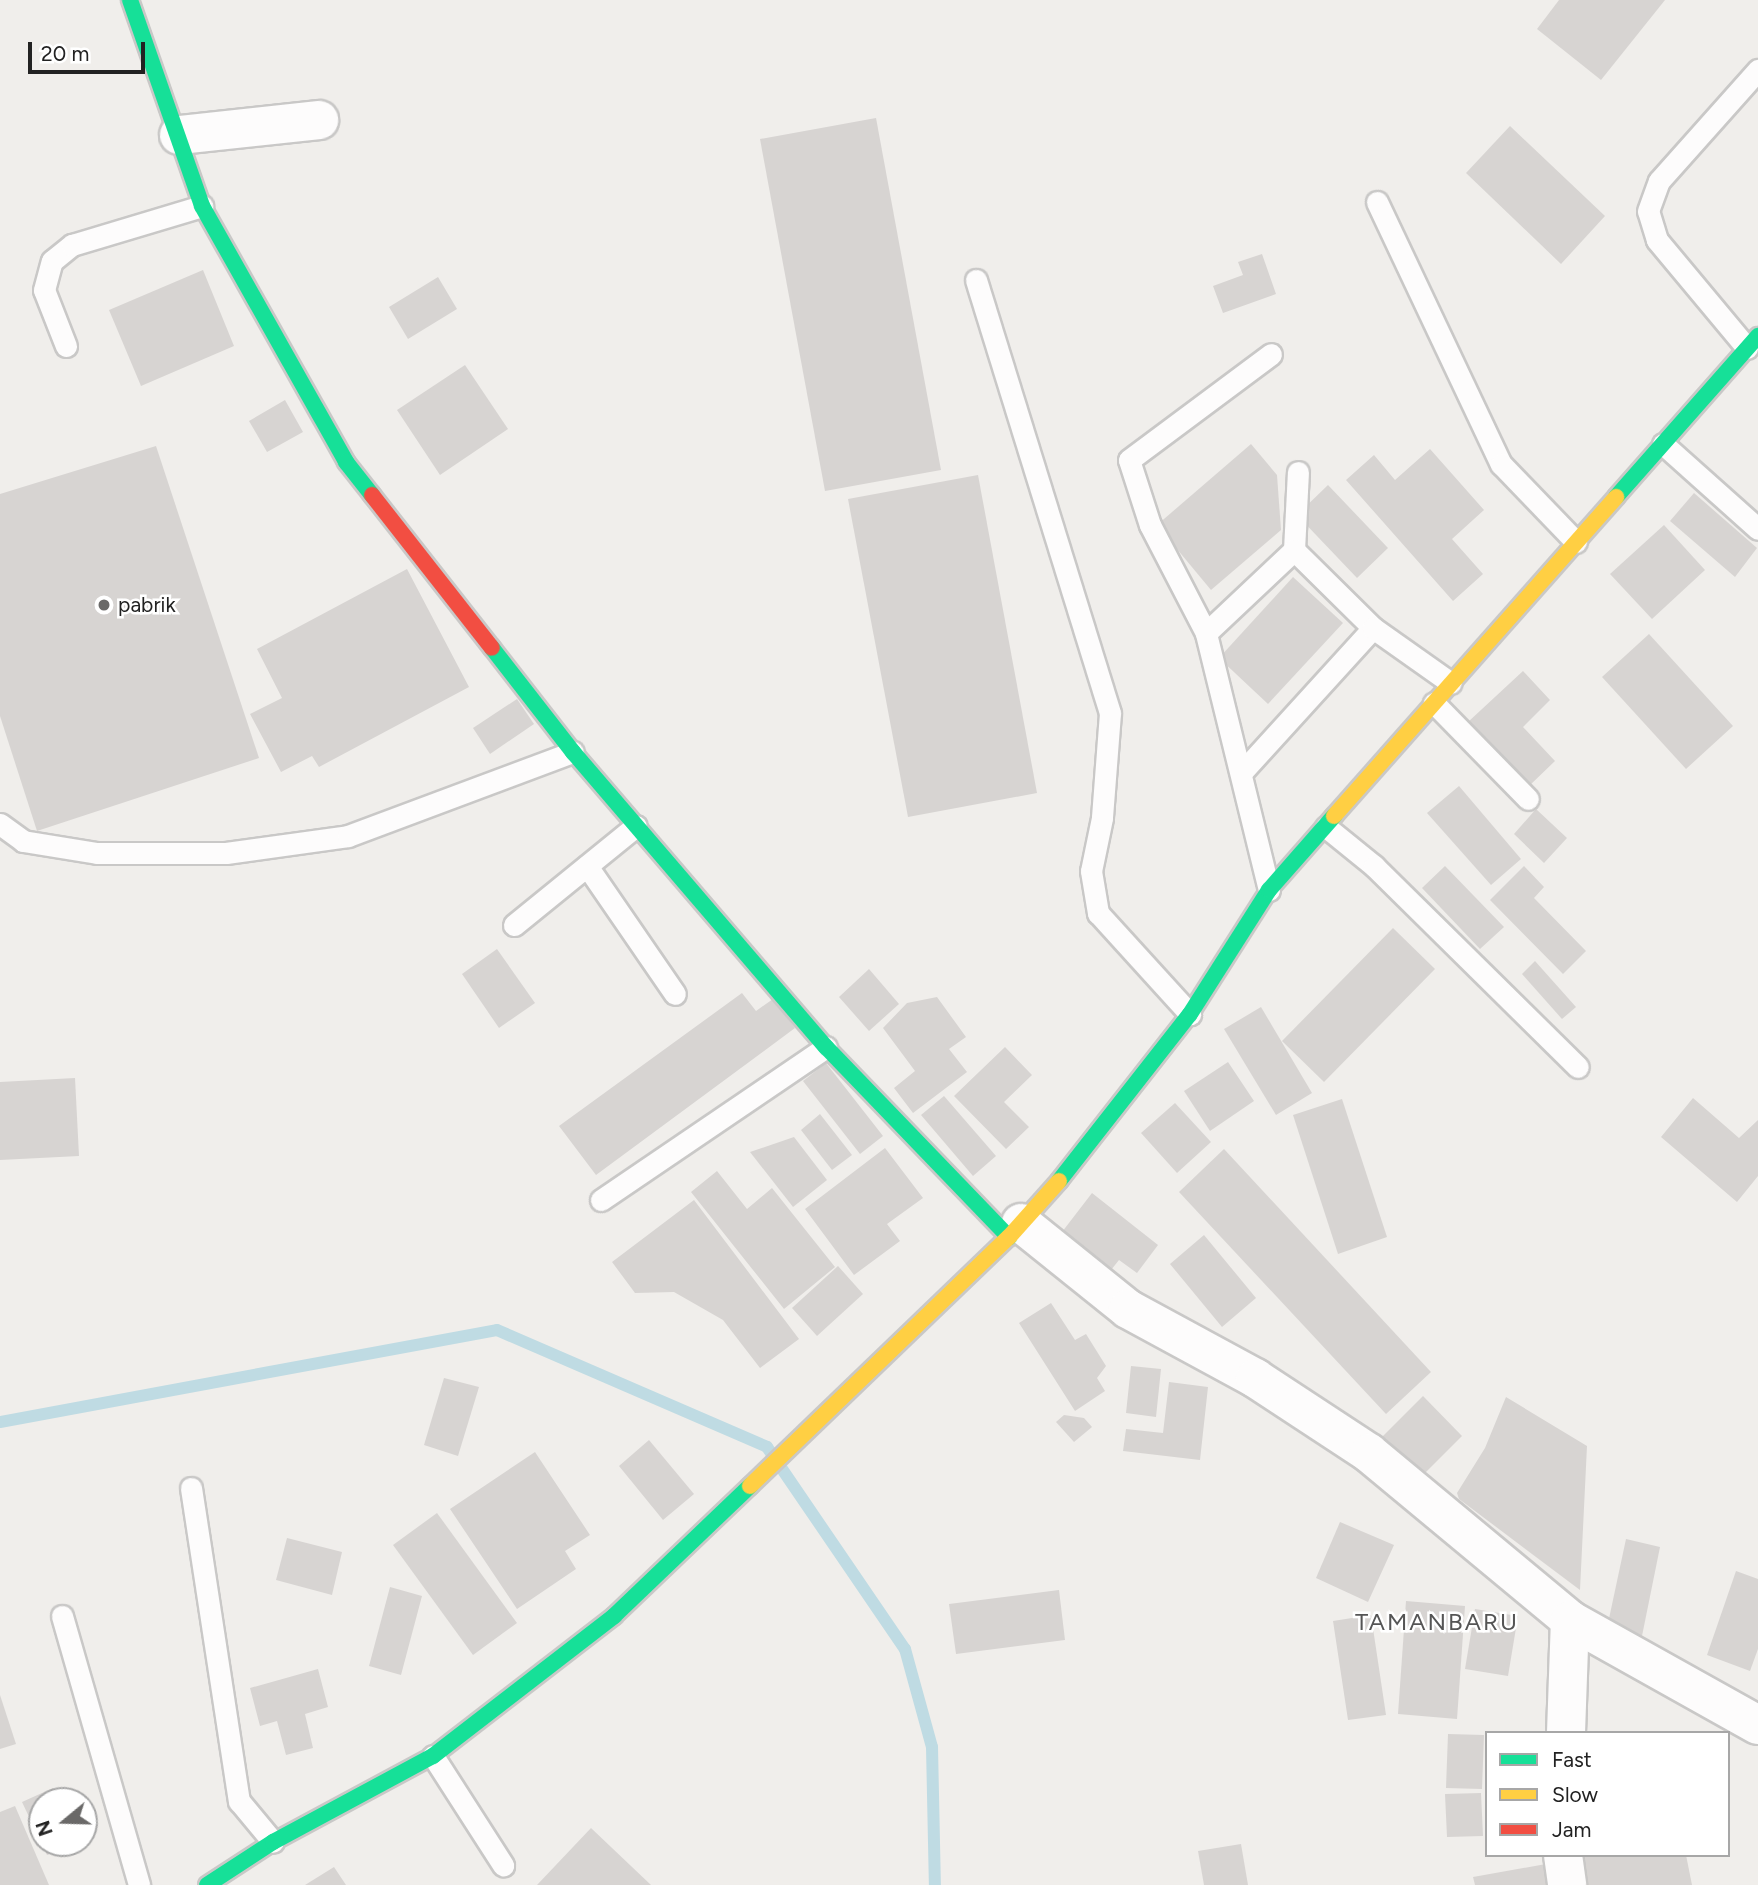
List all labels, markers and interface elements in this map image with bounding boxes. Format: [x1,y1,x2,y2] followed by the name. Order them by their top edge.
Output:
[32,28,149,72] scale bar
[41,41,89,66] text: 20 m
[118,592,176,618] place label: pabrik
[96,597,112,613] marker: pabrik
[1356,1608,1518,1636] district label: TAMANBARU
[1485,1731,1730,1857] legend
[1552,1747,1592,1772] text: Fast
[1552,1782,1598,1807] text: Slow
[28,1787,98,1857] north arrow
[1552,1817,1591,1842] text: Jam
[31,1818,58,1839] text: N

